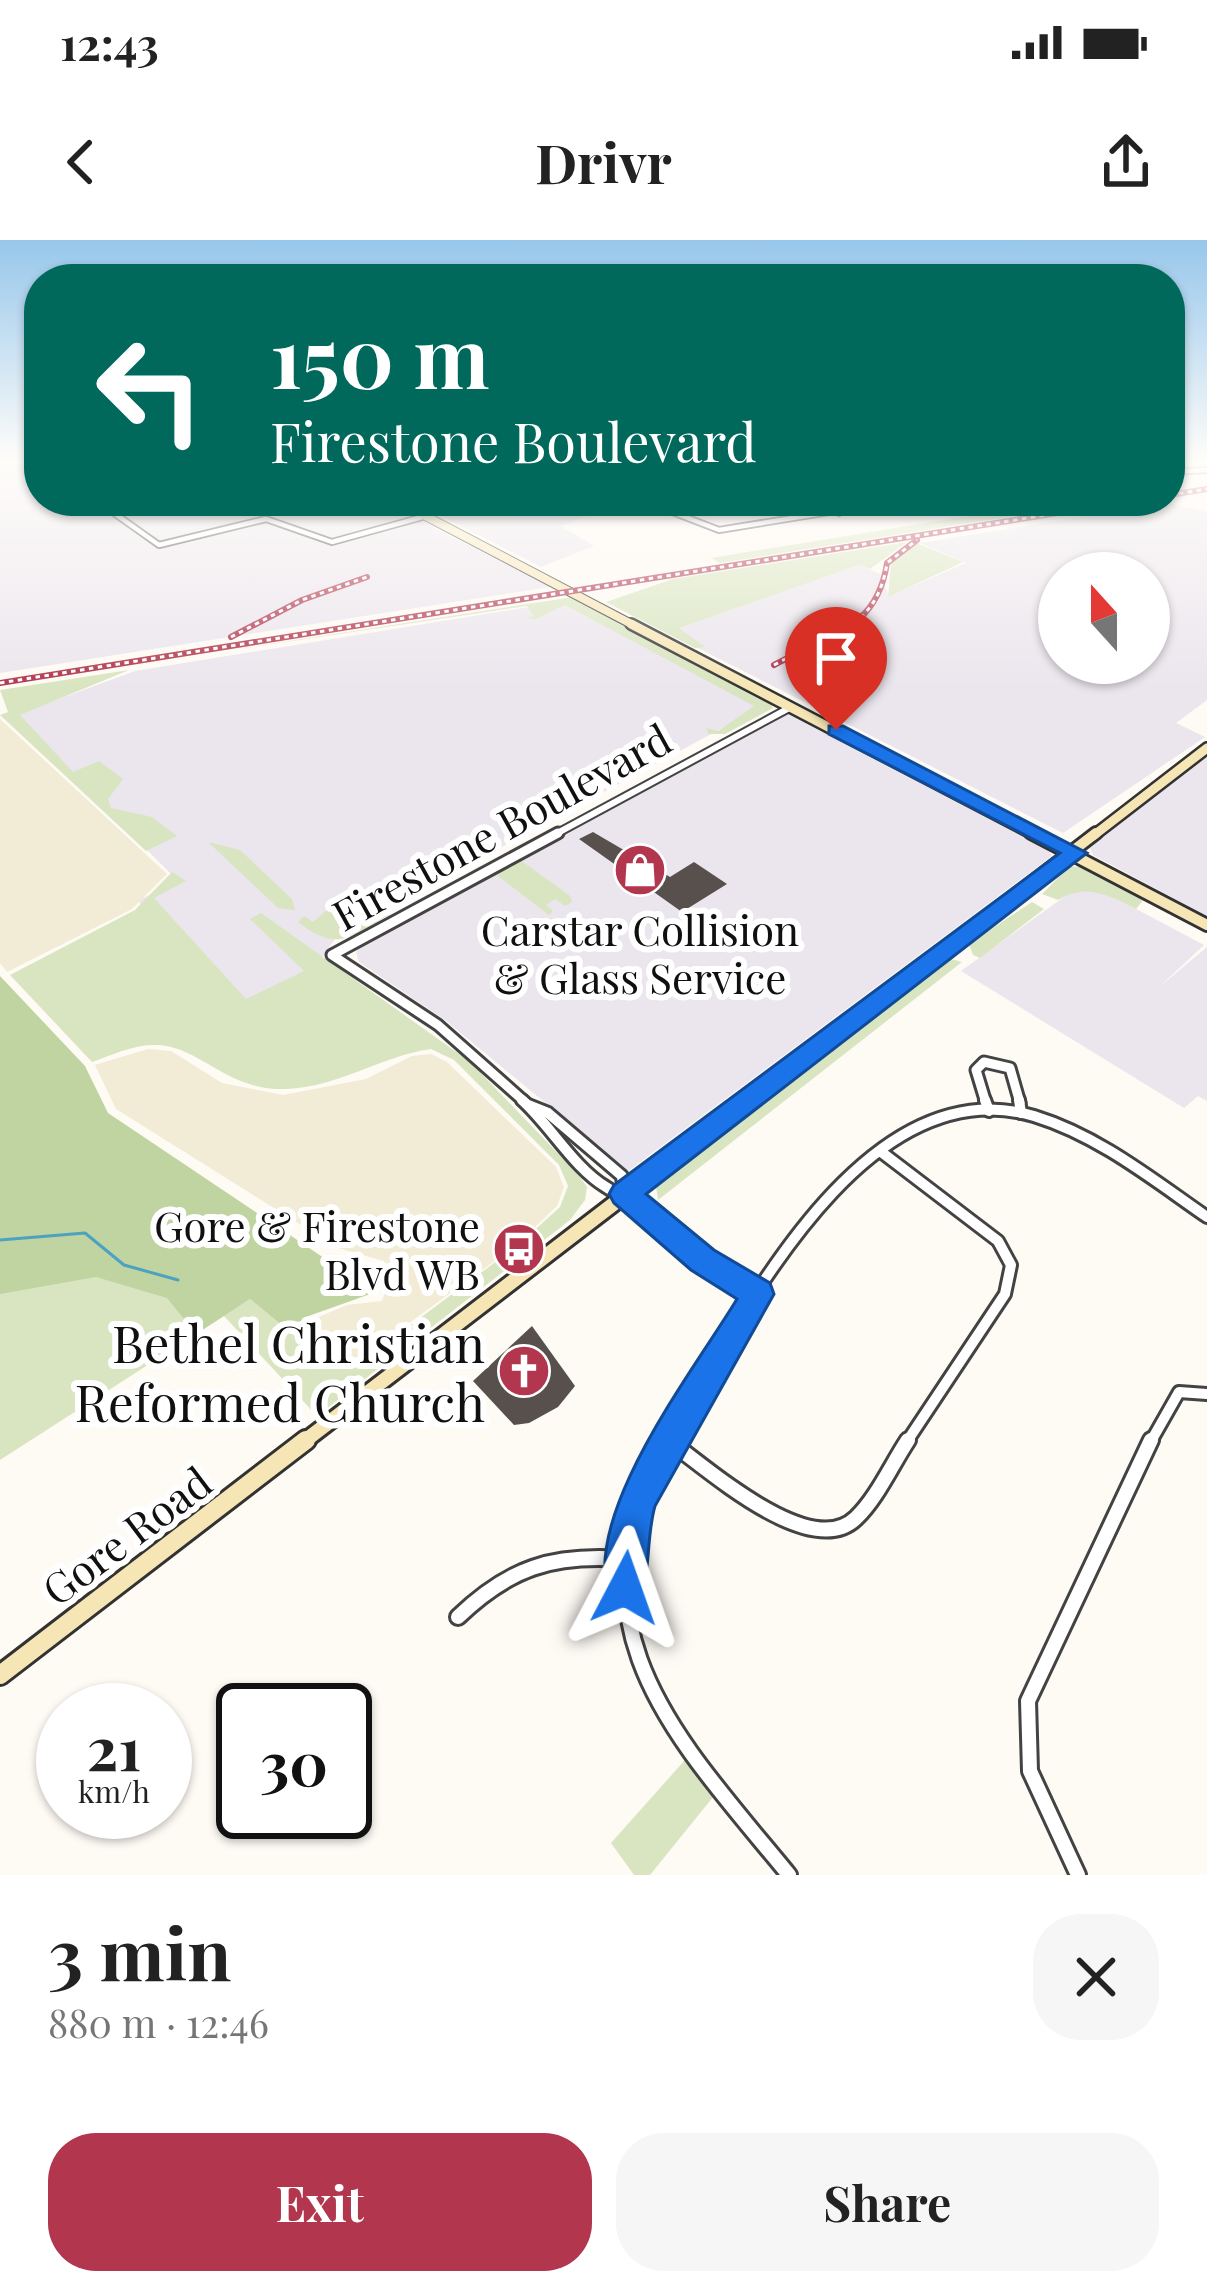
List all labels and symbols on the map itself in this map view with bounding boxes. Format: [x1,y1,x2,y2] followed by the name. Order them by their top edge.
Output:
[1038,552,1170,684] north arrow
[785,607,887,730] pin
[322,710,680,942] street label: Firestone Boulevard
[612,842,668,898] shop icon: Carstar Collision & Glass Service
[481,901,799,1005] place label: Carstar Collision & Glass Service
[154,1197,480,1301] place label: Gore & Firestone Blvd WB
[491,1221,547,1277] bus stop icon: Gore & Firestone Blvd WB
[75,1308,485,1435] place label: Bethel Christian Reformed Church
[496,1343,552,1399] church icon: Bethel Christian Reformed Church
[30,1453,222,1617] street label: Gore Road
[562,1525,688,1651] position arrow
[216,1683,372,1839] speed limit sign: 30

